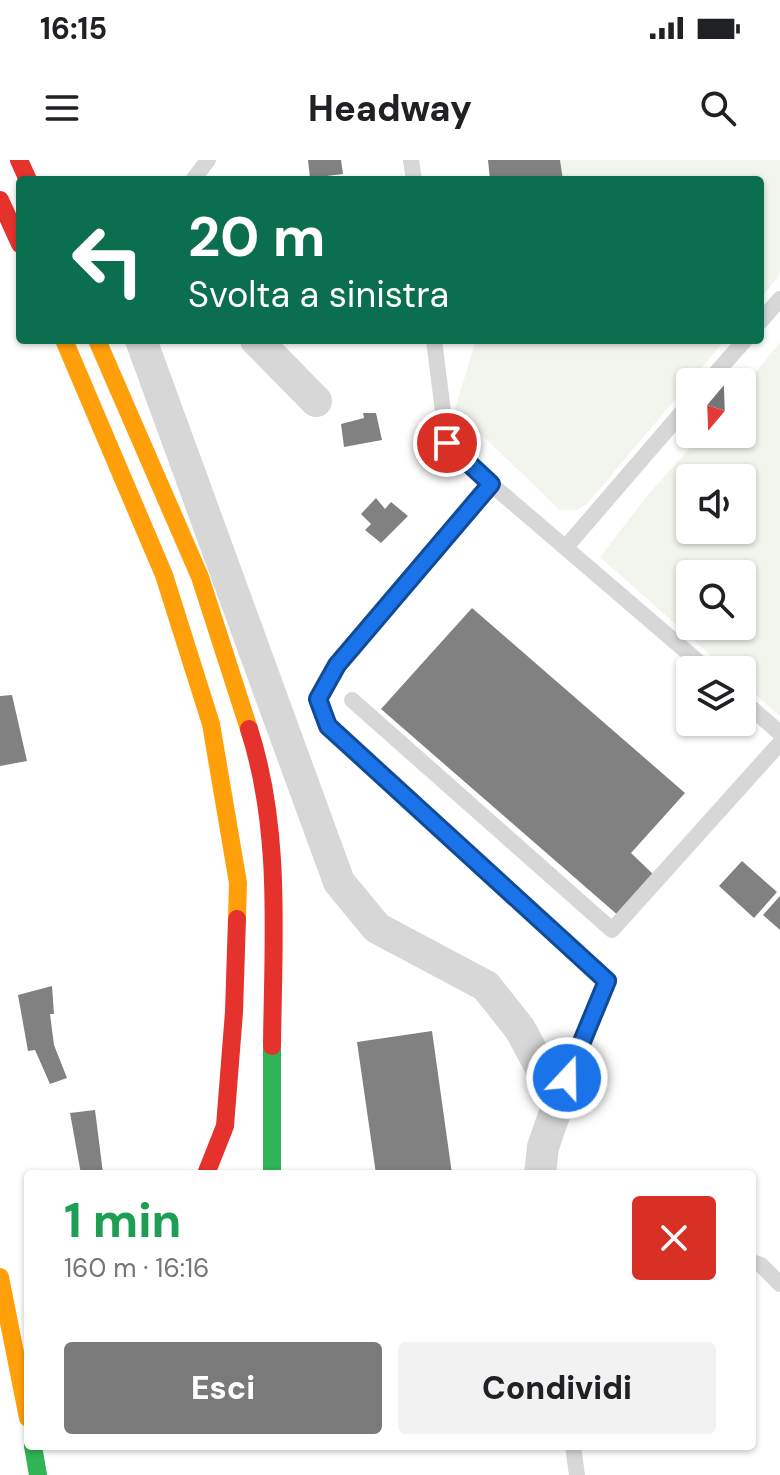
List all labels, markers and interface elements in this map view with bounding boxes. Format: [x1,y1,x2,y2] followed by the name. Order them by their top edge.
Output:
[40,9,107,48] text: 16:15
[308,85,472,132] text: Headway
[40,86,84,130] icon: menu
[696,86,740,130] icon: search
[188,200,325,273] text: 20 m
[56,208,160,312] icon: left
[188,271,449,318] text: Svolta a sinistra
[676,368,756,448] north arrow
[676,368,756,736] map controls
[413,409,481,477] pin
[425,421,469,465] icon: arrive
[676,464,756,544] button: sound
[676,560,756,640] button: search
[676,656,756,736] button: layers
[525,1036,609,1120] position arrow
[64,1189,181,1252] text: 1 min
[632,1196,716,1280] button: close
[64,1251,209,1285] text: 160 m · 16:16
[64,1342,382,1434] button: Esci
[398,1342,716,1434] button: Condividi

